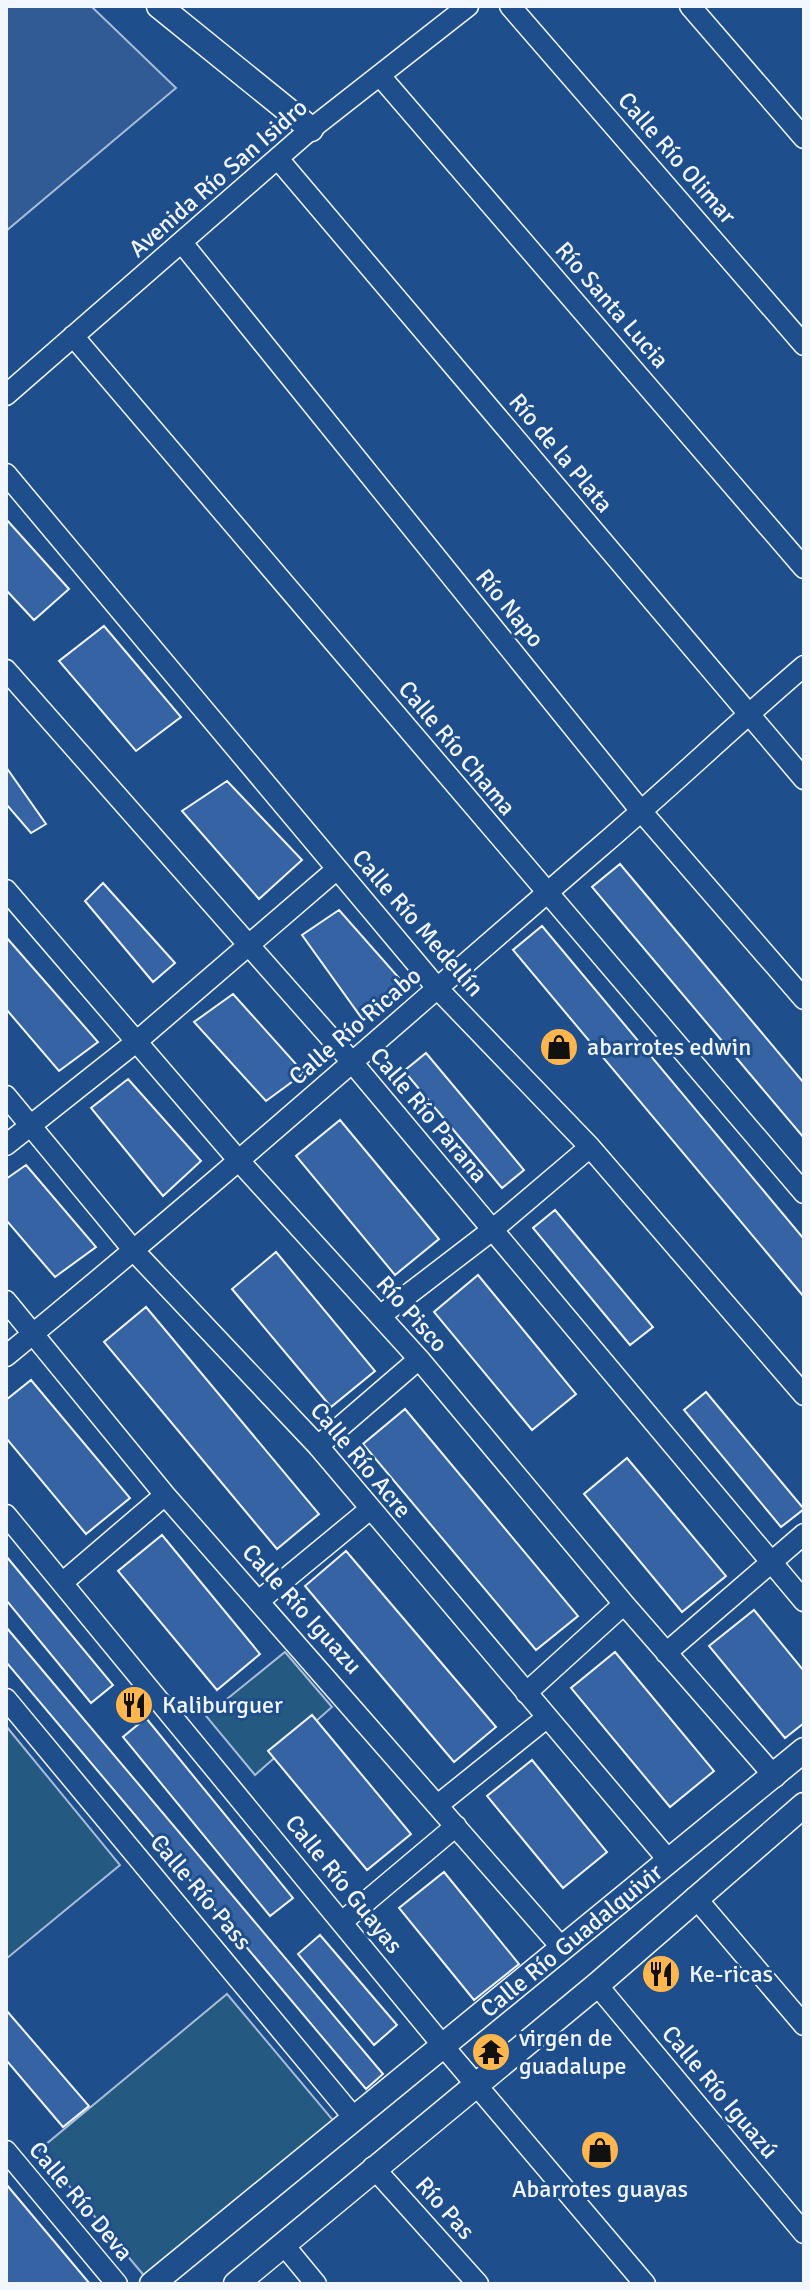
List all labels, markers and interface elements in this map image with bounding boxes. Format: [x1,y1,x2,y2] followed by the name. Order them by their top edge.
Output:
[611,86,743,230] street label: Calle Río Olimar
[123,92,313,264] street label: Avenida Río San Isidro
[549,235,675,375] street label: Río Santa Lucia
[502,387,620,519] street label: Río de la Plata
[469,563,551,653] street label: Río Napo
[392,674,522,822] street label: Calle Río Chama
[346,843,490,1003] street label: Calle Río Medellín
[283,960,427,1092] street label: Calle Río Ricabo
[538,1026,580,1068] shop icon: abarrotes edwin
[587,1032,751,1062] place label: abarrotes edwin
[364,1041,494,1189] street label: Calle Río Parana
[370,1269,454,1359] street label: Río Pisco
[304,1396,418,1524] street label: Calle Río Acre
[236,1538,368,1680] street label: Calle Río Iguazu
[113,1684,155,1726] restaurant icon: Kaliburguer
[162,1690,283,1720] place label: Kaliburguer
[279,1808,409,1960] street label: Calle Río Guayas
[144,1828,258,1956] street label: Calle Río Pass
[474,1857,669,2024] street label: Calle Río Guadalquivir
[640,1953,682,1995] restaurant icon: Ke-ricas
[689,1959,773,1989] place label: Ke-ricas
[656,2019,784,2165] street label: Calle Río Iguazú
[519,2023,626,2081] place label: virgen de guadalupe
[470,2031,512,2073] temple icon: virgen de guadalupe
[579,2129,621,2171] shop icon: Abarrotes guayas
[22,2135,140,2267] street label: Calle Río Deva
[409,2170,481,2246] street label: Río Pas
[512,2174,688,2204] place label: Abarrotes guayas

